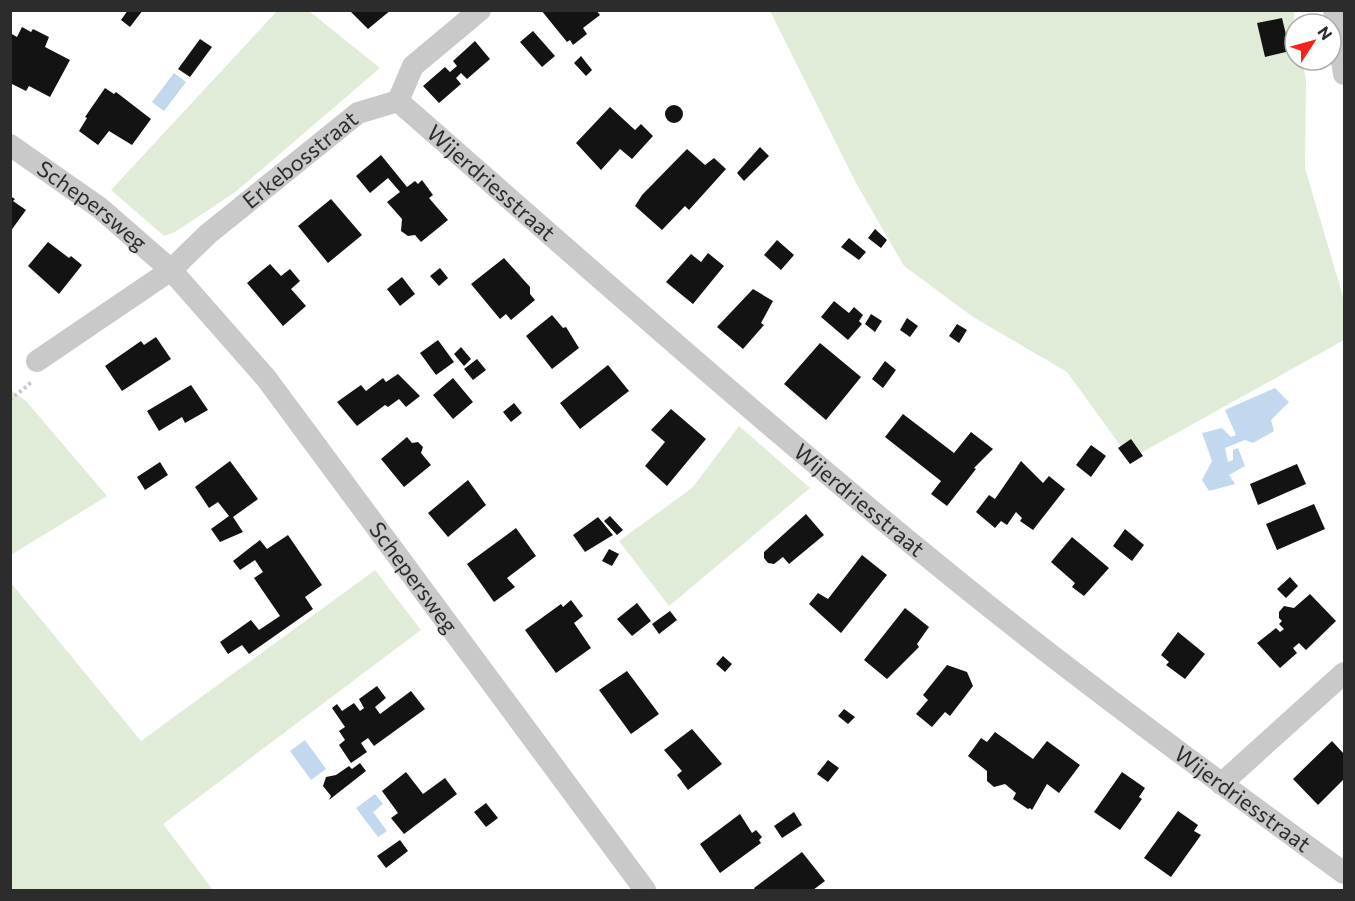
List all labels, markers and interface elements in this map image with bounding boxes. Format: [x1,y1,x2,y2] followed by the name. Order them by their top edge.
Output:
[1283,12,1343,72] north arrow
[1314,22,1337,43] text: N
[237,105,363,214] street label: Erkebosstraat
[422,119,561,246] street label: Wijerdriesstraat
[32,154,153,256] street label: Schepersweg
[789,437,931,562] street label: Wijerdriesstraat
[364,516,464,638] street label: Schepersweg
[1170,740,1316,857] street label: Wijerdriesstraat

